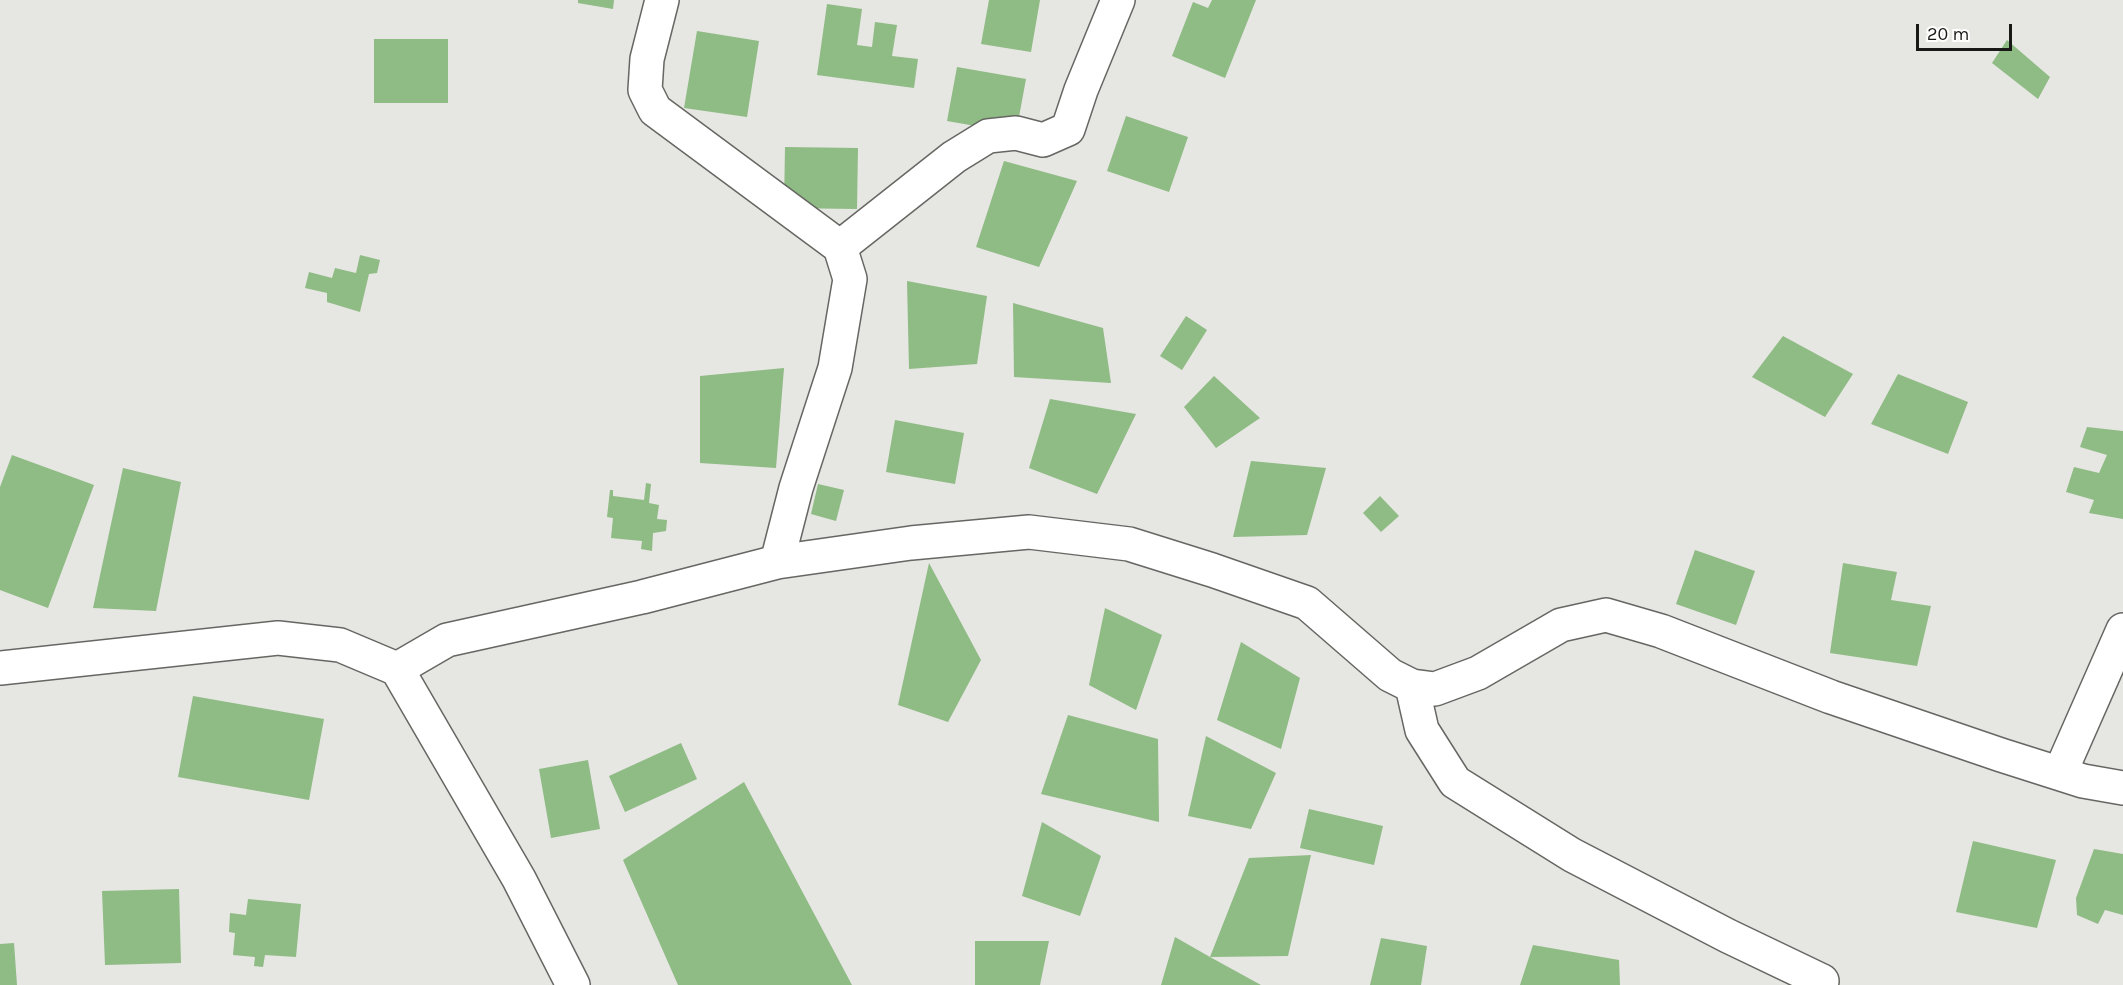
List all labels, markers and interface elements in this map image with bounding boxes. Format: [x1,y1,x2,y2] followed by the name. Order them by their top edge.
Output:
[1919,12,2015,50] scale bar
[1927,23,1969,45] text: 20 m

